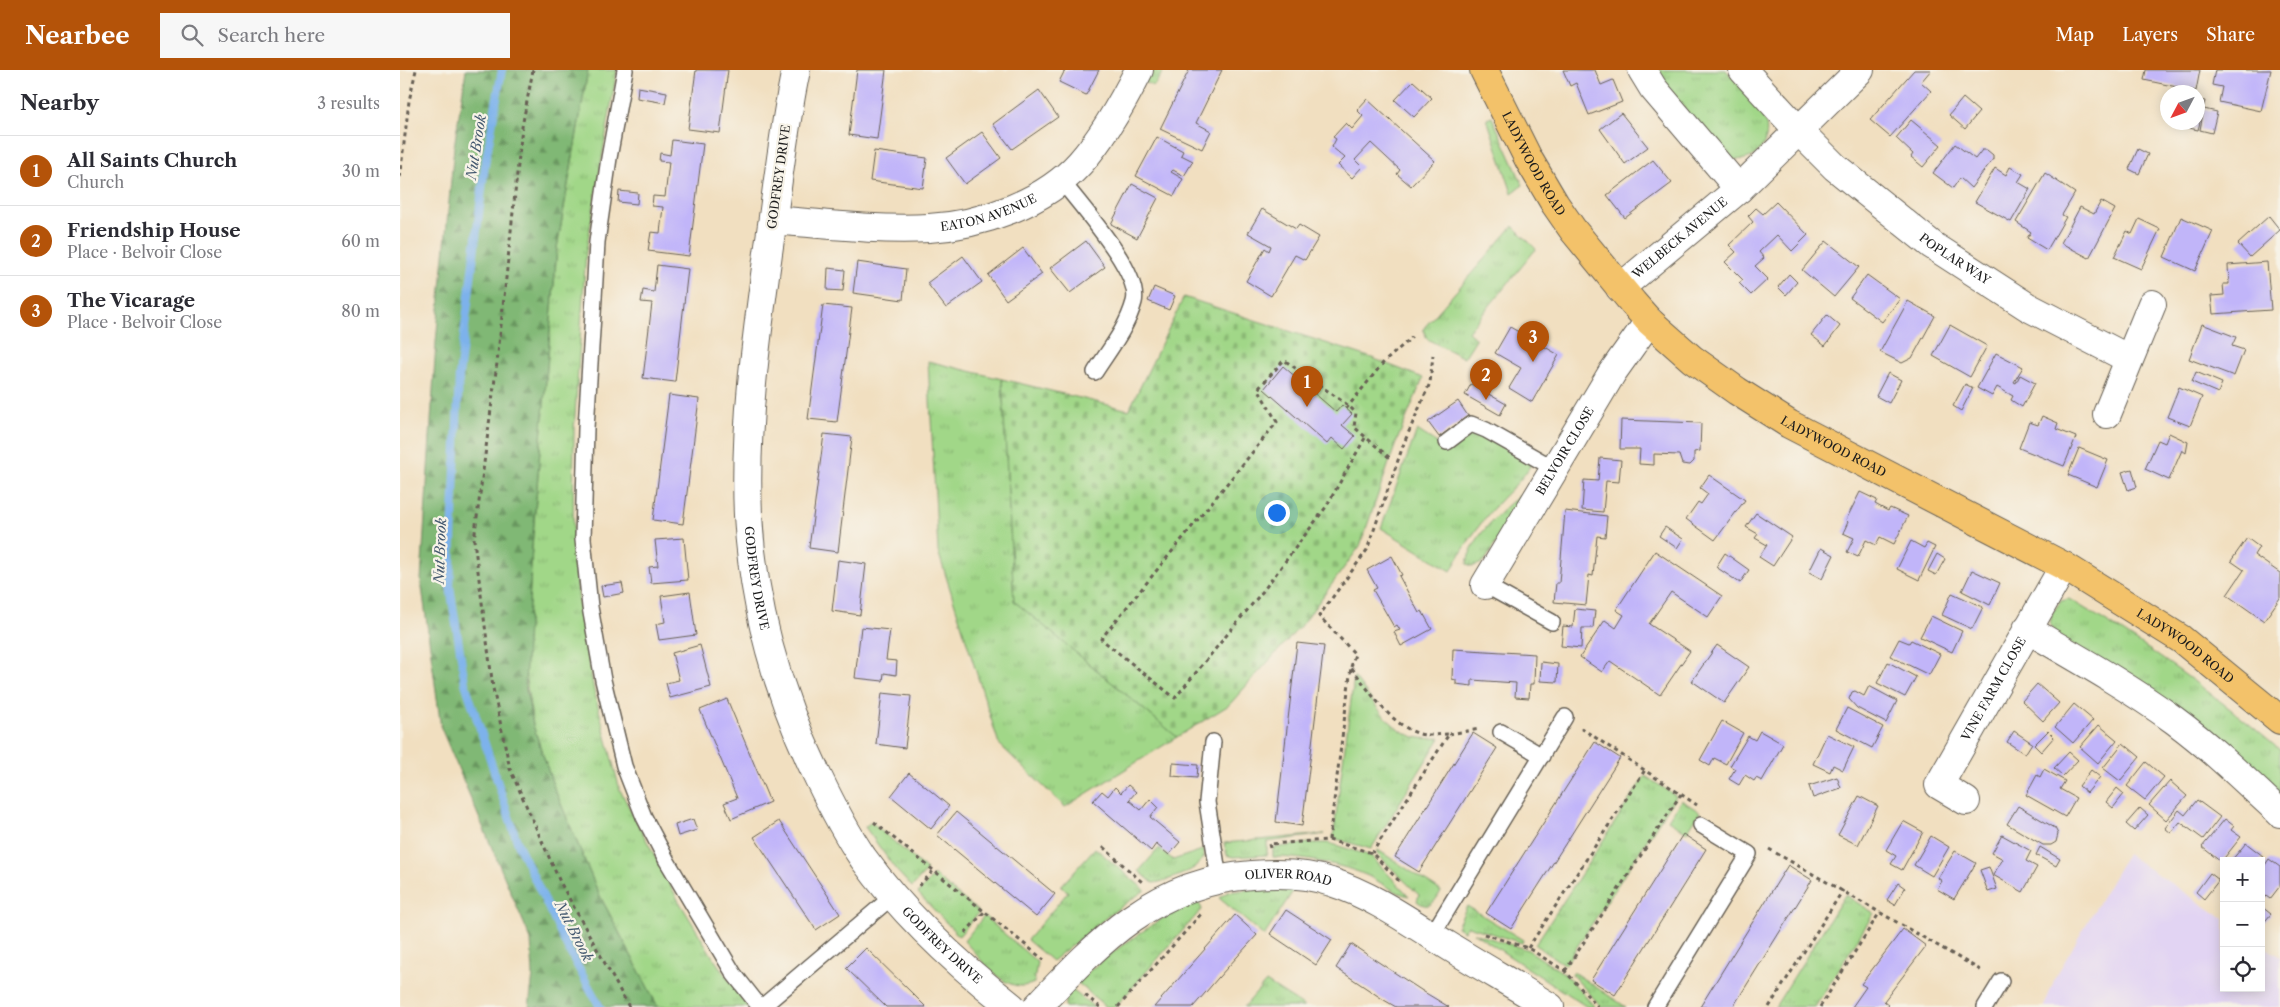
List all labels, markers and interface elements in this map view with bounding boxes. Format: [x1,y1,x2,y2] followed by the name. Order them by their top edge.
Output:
[160,13,510,58] search box
[25,21,130,50] text: Nearbee
[178,21,206,49] icon: search
[218,24,325,47] text: Search here
[2056,24,2094,46] text: Map
[2122,24,2178,46] text: Layers
[2206,24,2255,46] text: Share
[2160,85,2205,130] north arrow
[20,90,99,115] text: Nearby
[317,93,380,113] text: 3 results
[1499,109,1569,219] street label: LADYWOOD ROAD
[462,112,490,182] water label: Nut Brook
[764,124,793,230] street label: GODFREY DRIVE
[67,149,237,172] text: All Saints Church
[32,161,40,181] text: 1
[342,161,380,181] text: 30 m
[67,172,124,192] text: Church
[940,190,1039,234] street label: EATON AVENUE
[1628,194,1730,282] street label: WELBECK AVENUE
[67,219,241,242] text: Friendship House
[1916,230,1994,288] street label: POPLAR WAY
[31,231,41,251] text: 2
[341,231,380,251] text: 60 m
[67,242,222,262] text: Place · Belvoir Close
[67,289,195,312] text: The Vicarage
[31,301,41,321] text: 3
[341,301,380,321] text: 80 m
[67,312,222,332] text: Place · Belvoir Close
[1517,321,1549,362] pin: 3
[1470,359,1502,400] pin: 2
[1291,366,1323,407] pin: 1
[1533,404,1597,498] street label: BELVOIR CLOSE
[1778,413,1889,480] street label: LADYWOOD ROAD
[1264,500,1290,526] your location
[430,517,450,585] water label: Nut Brook
[742,526,773,631] street label: GODFREY DRIVE
[2134,605,2237,686] street label: LADYWOOD ROAD
[1957,634,2029,744] street label: VINE FARM CLOSE
[2220,857,2265,992] map controls
[2220,857,2265,902] button: +
[1244,866,1334,889] street label: OLIVER ROAD
[551,897,597,965] water label: Nut Brook
[2220,902,2265,947] button: −
[899,903,985,987] street label: GODFREY DRIVE
[2220,947,2265,992] button: locate

